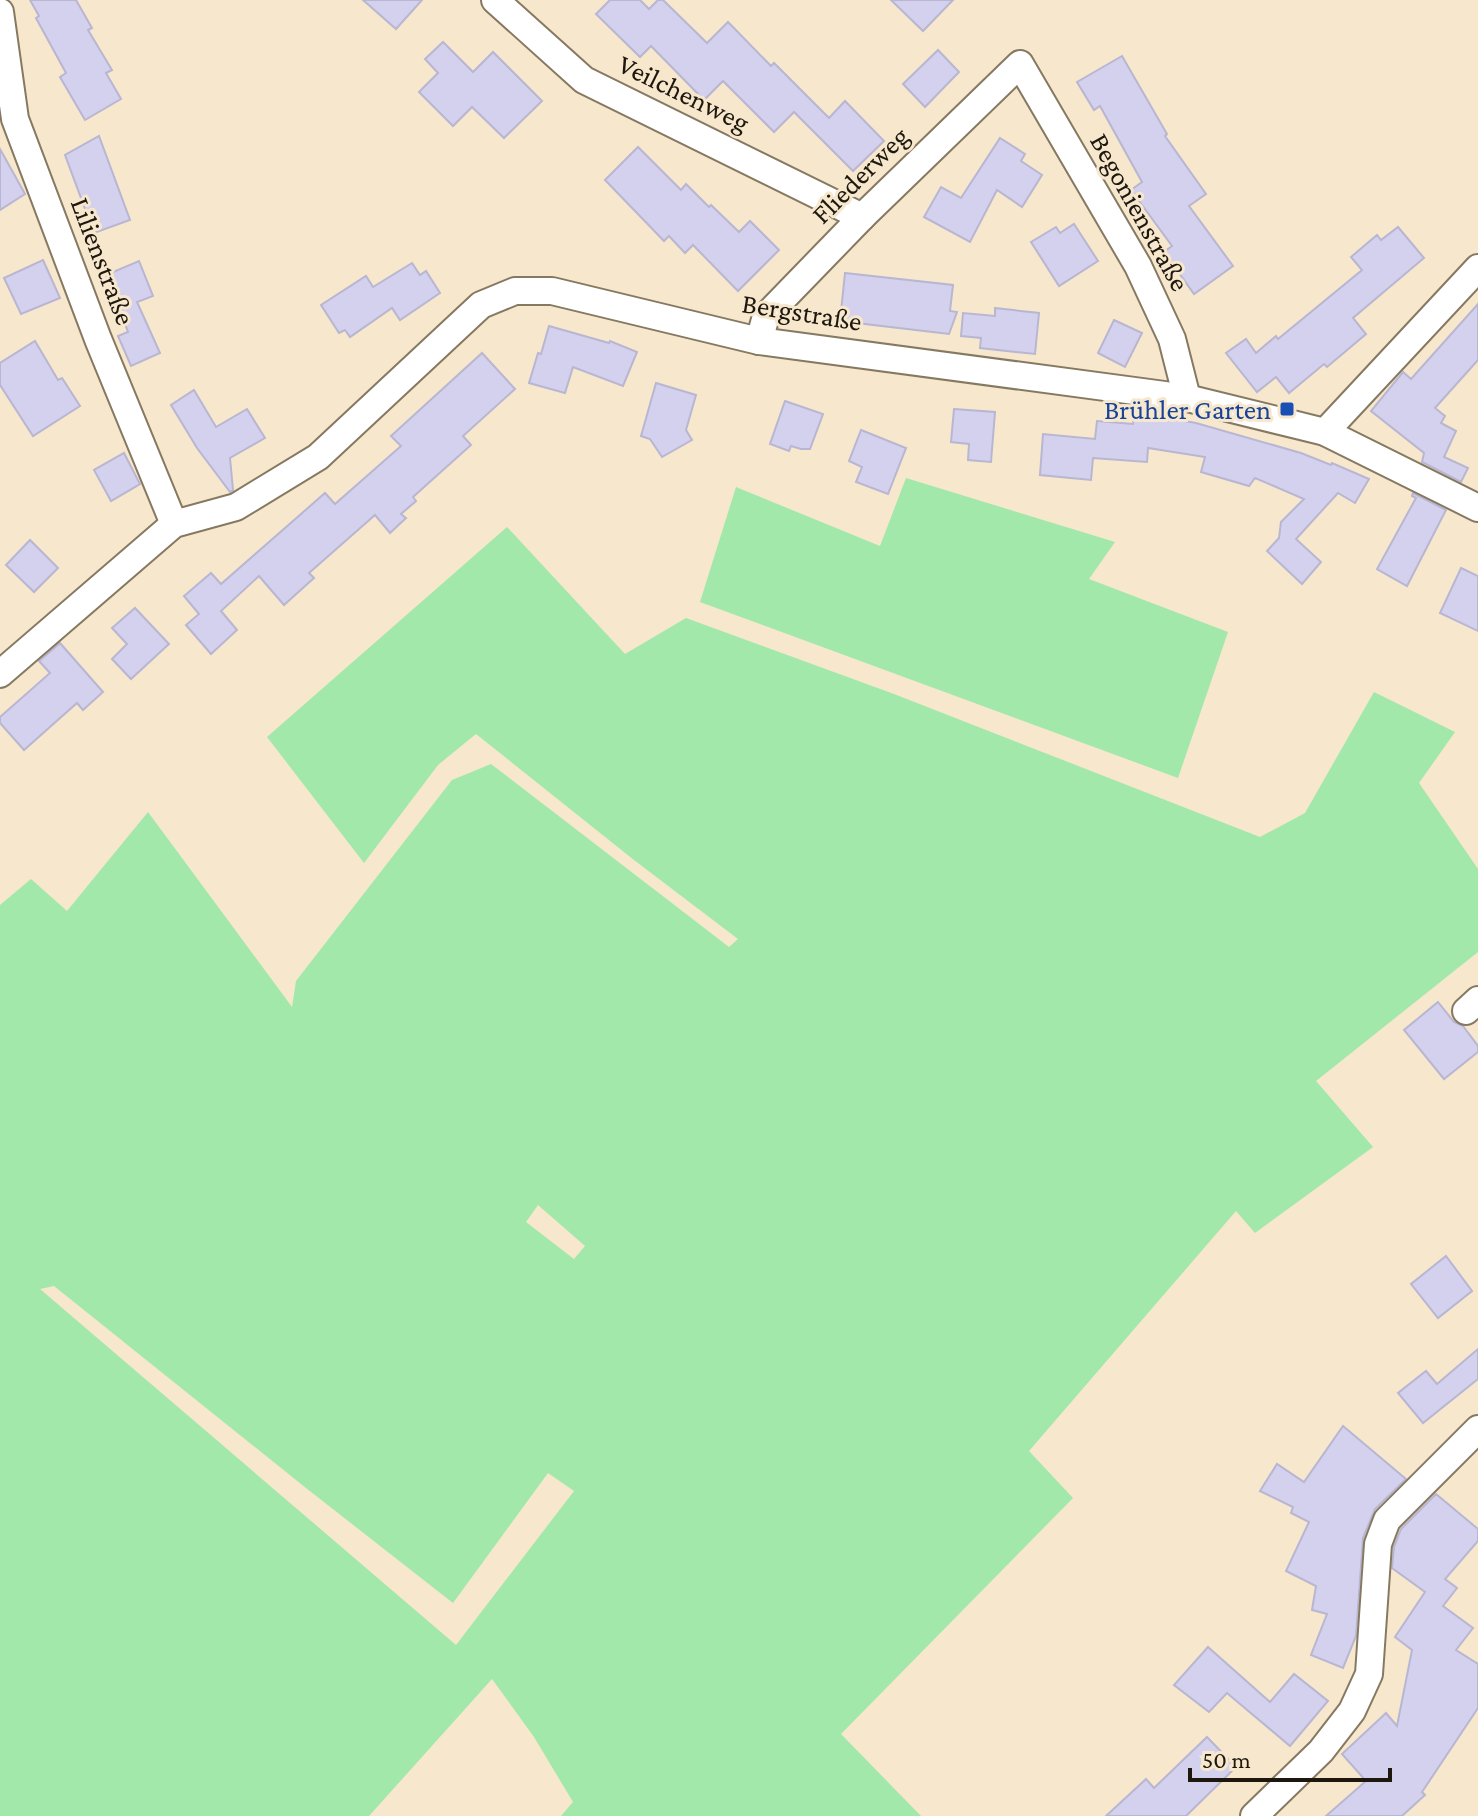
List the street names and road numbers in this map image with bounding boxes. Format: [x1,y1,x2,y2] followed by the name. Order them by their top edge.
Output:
[613,48,755,138] street label: Veilchenweg
[805,120,915,230] street label: Fliederweg
[1084,128,1196,296] street label: Begonienstraße
[65,193,141,329] street label: Lilienstraße
[740,287,864,337] street label: Bergstraße

